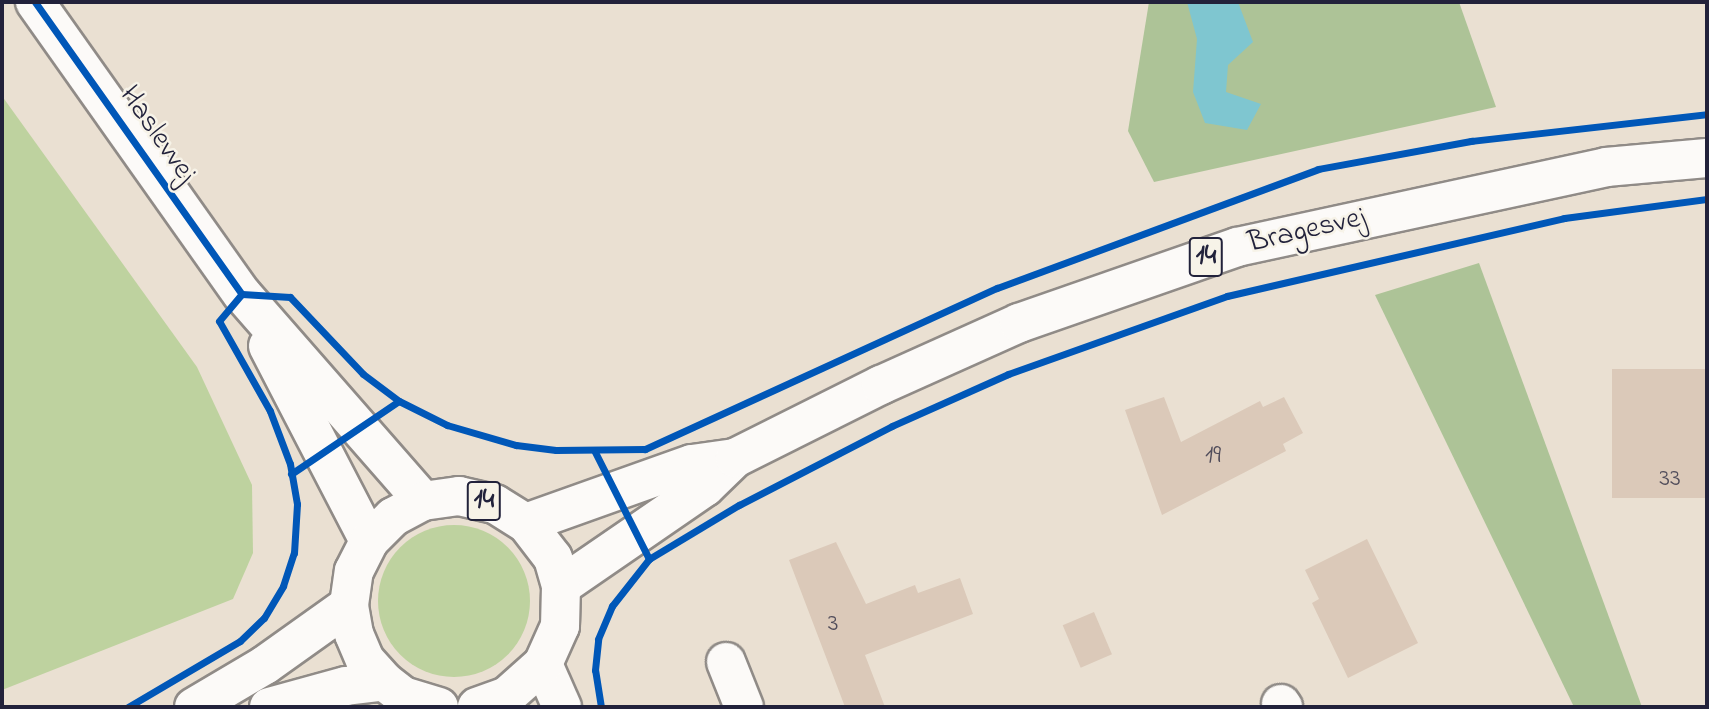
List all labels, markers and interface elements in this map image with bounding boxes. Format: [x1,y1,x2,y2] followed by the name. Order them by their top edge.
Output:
[110,79,204,191] street label: Haslevvej
[1245,200,1369,262] street label: Bragesvej
[1188,232,1224,282] road number: 14
[1205,441,1221,473] house number: 19
[1659,464,1681,496] house number: 33
[466,476,502,526] road number: 14
[828,609,838,641] house number: 3

